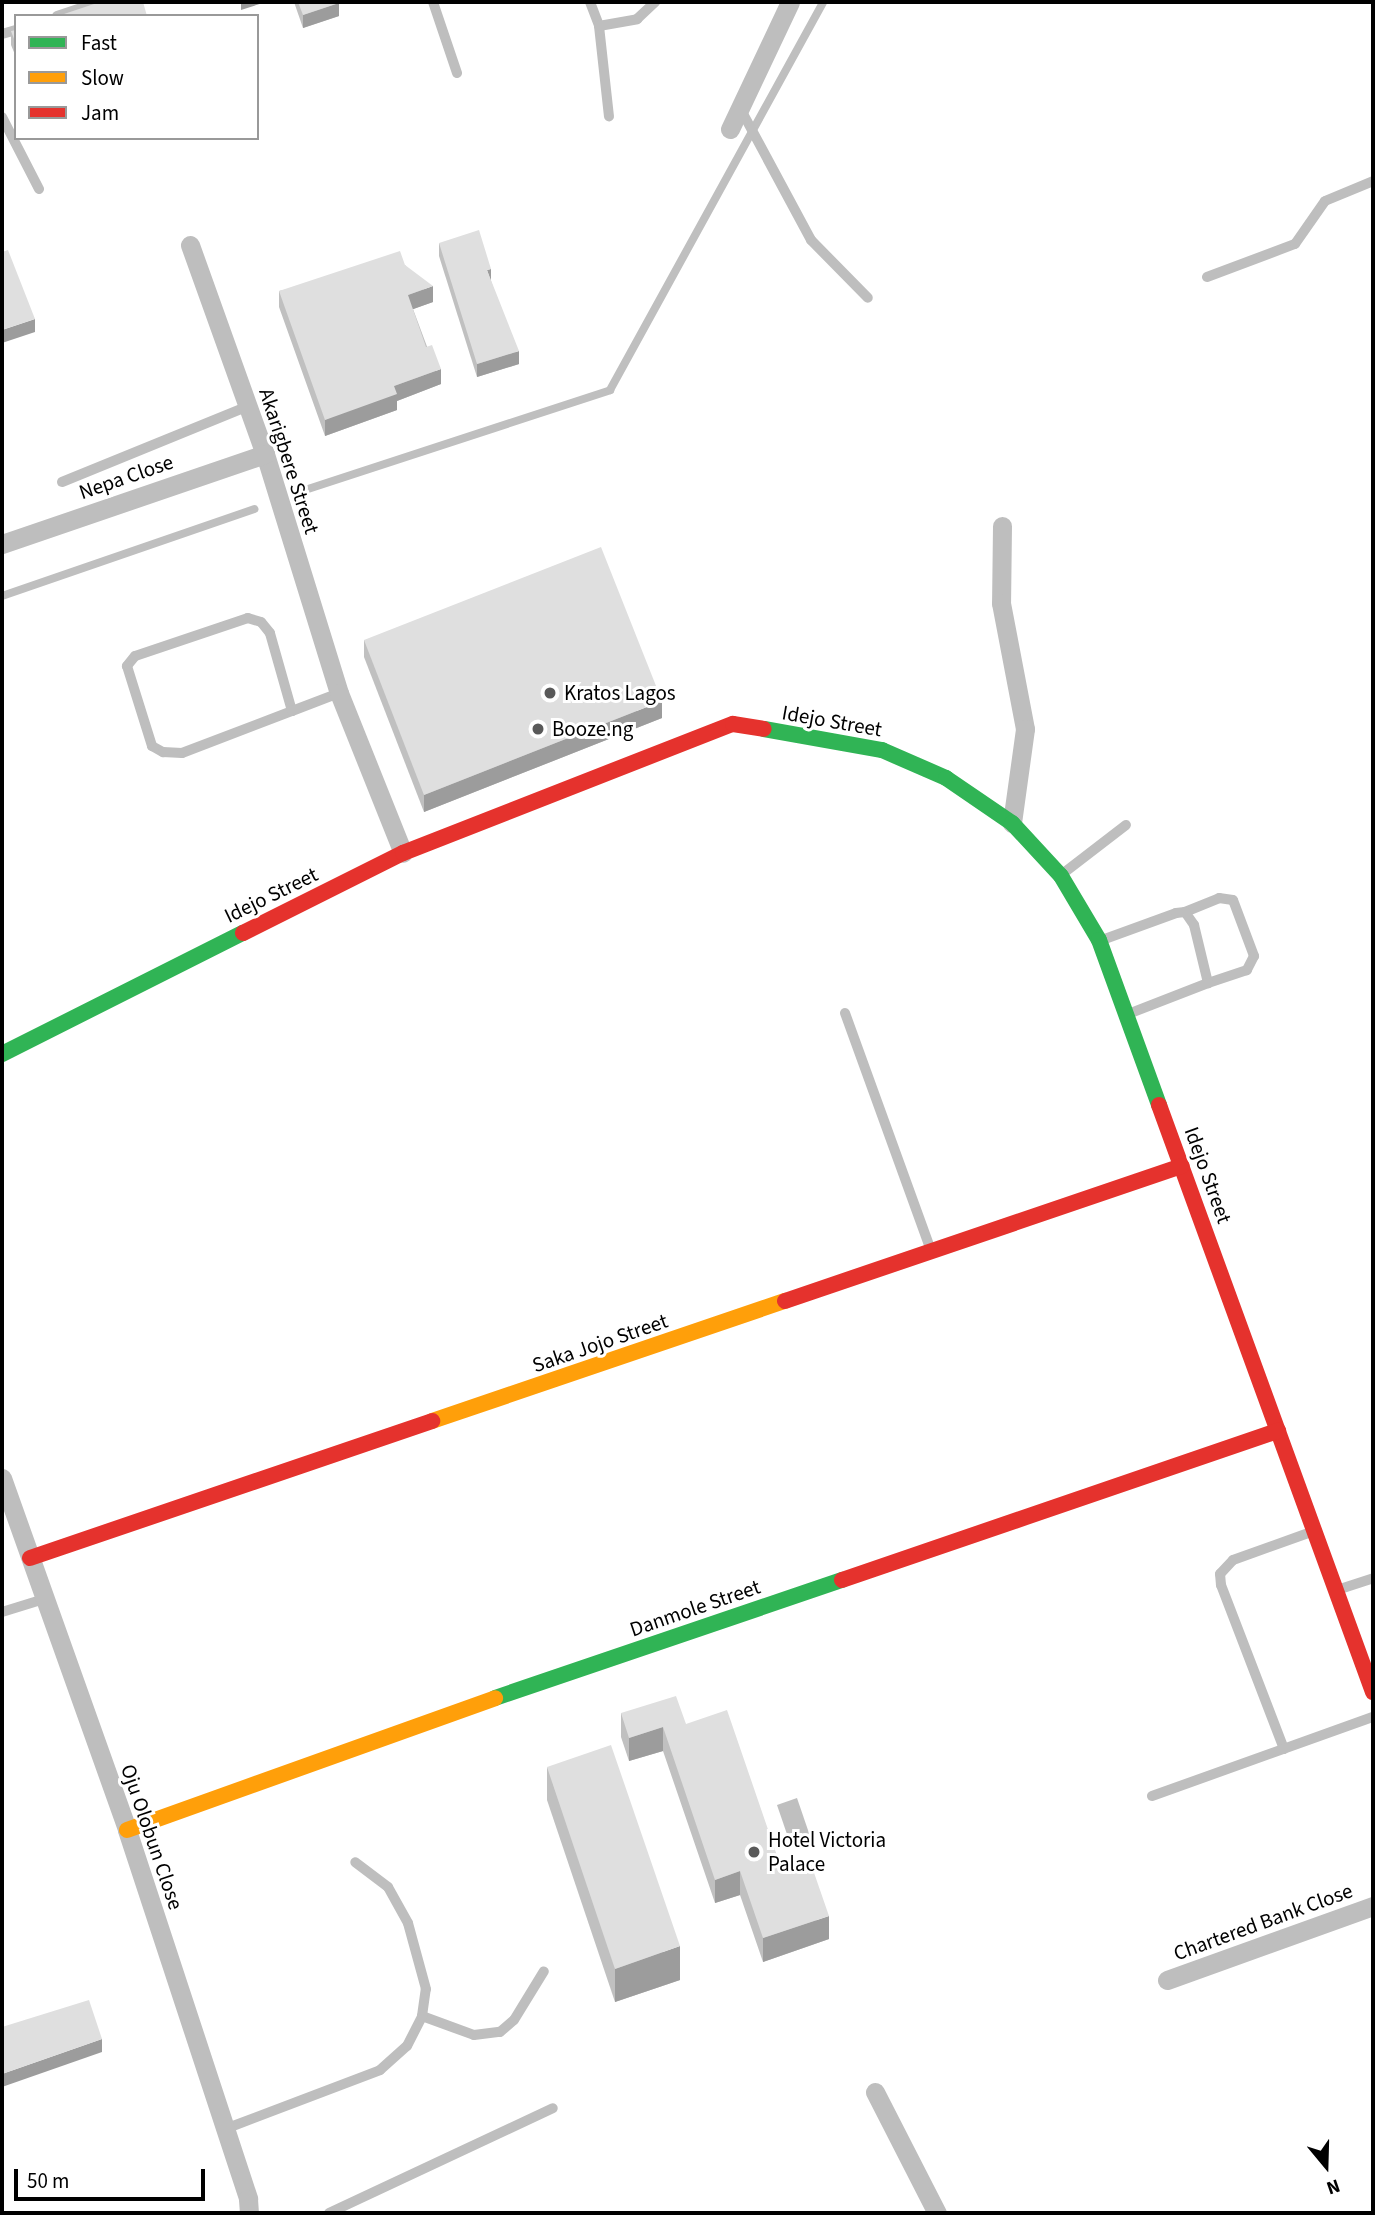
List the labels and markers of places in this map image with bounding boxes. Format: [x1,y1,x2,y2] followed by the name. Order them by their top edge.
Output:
[564,680,676,706] place label: Kratos Lagos
[542,685,558,701] marker: Kratos Lagos
[552,716,633,742] place label: Booze.ng
[530,721,546,737] marker: Booze.ng
[768,1827,886,1877] place label: Hotel Victoria Palace
[746,1844,762,1860] marker: Hotel Victoria Palace

